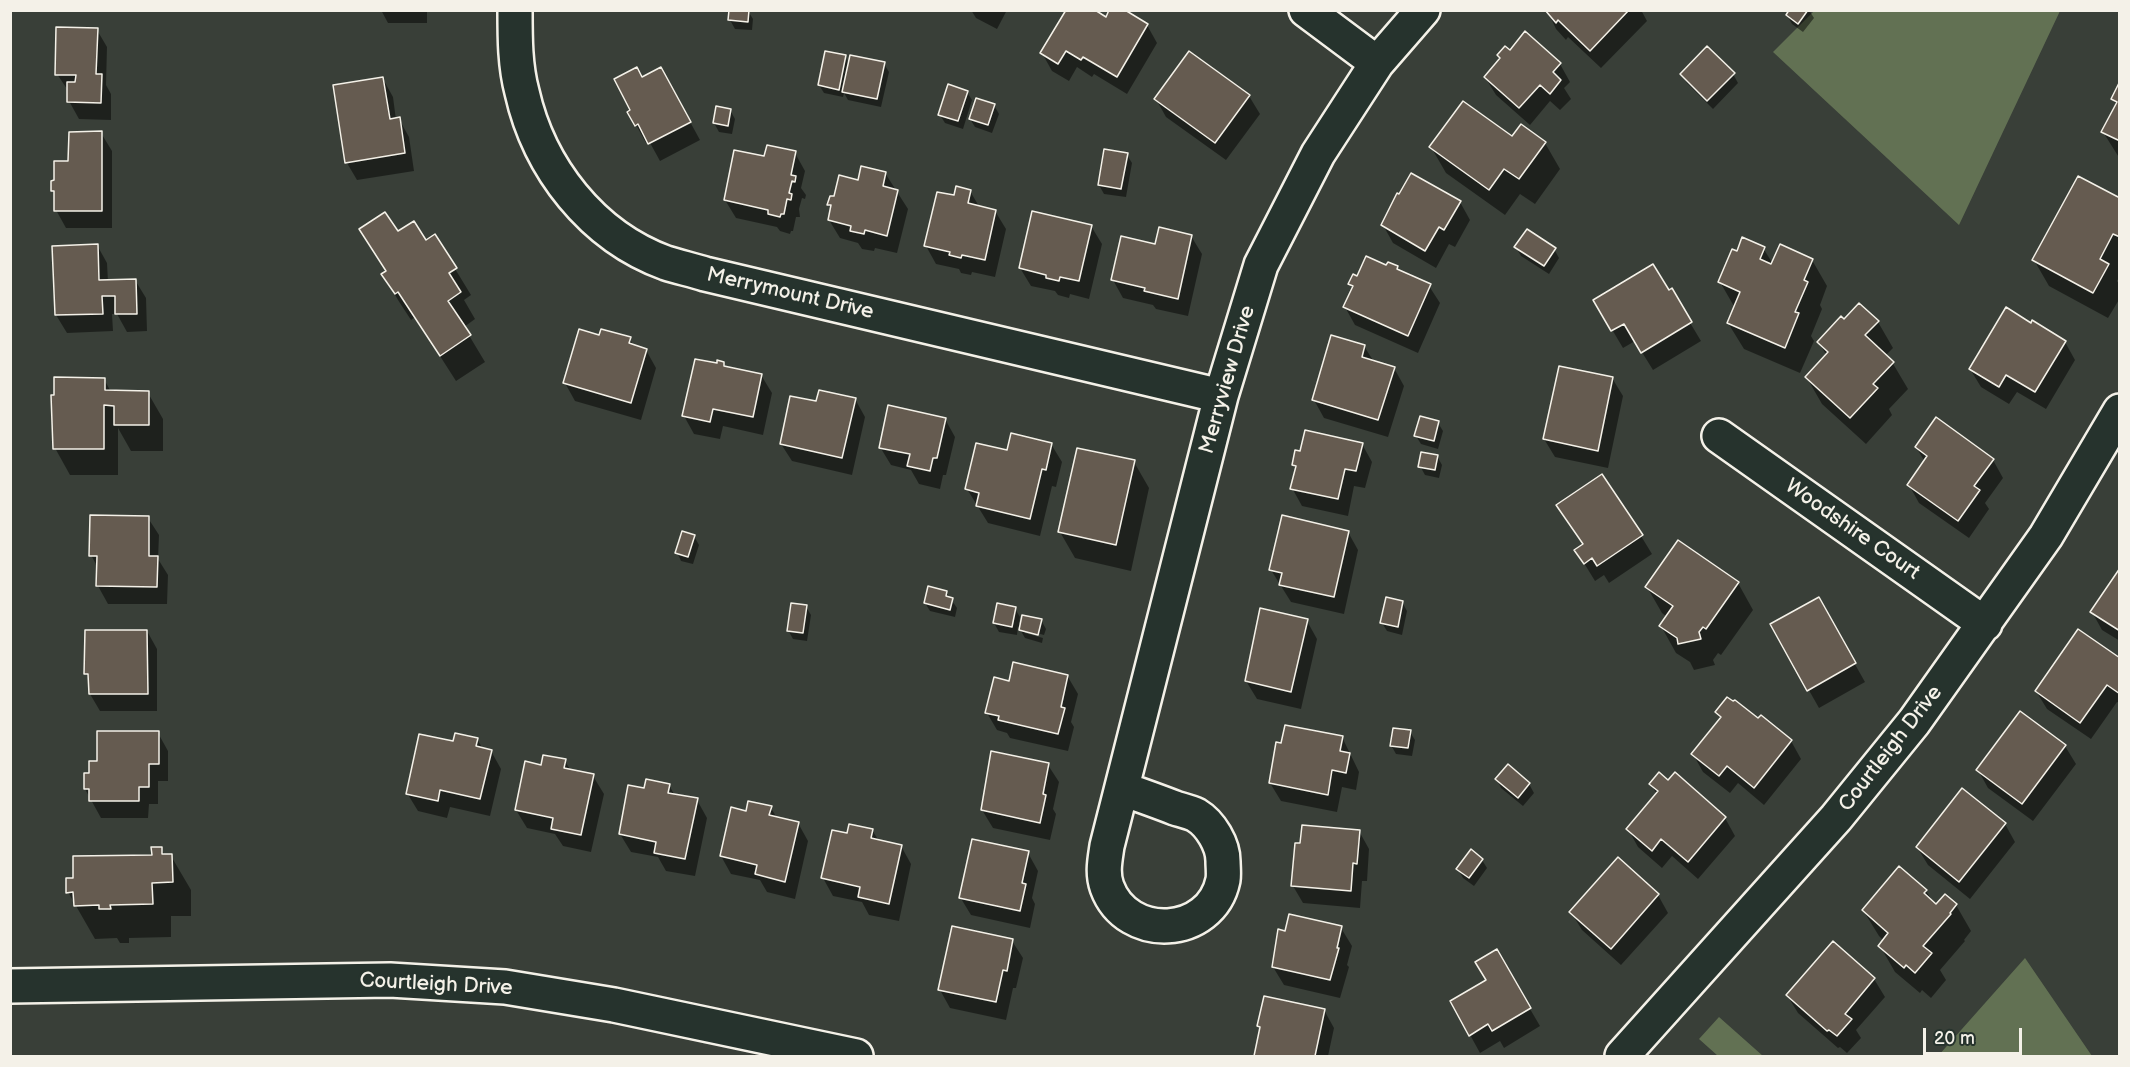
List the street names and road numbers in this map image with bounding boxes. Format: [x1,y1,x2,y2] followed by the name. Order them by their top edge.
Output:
[704,263,876,325] street label: Merrymount Drive
[1195,303,1261,457] street label: Merryview Drive
[1780,474,1924,586] street label: Woodshire Court
[1834,681,1948,817] street label: Courtleigh Drive
[359,968,513,1002] street label: Courtleigh Drive

